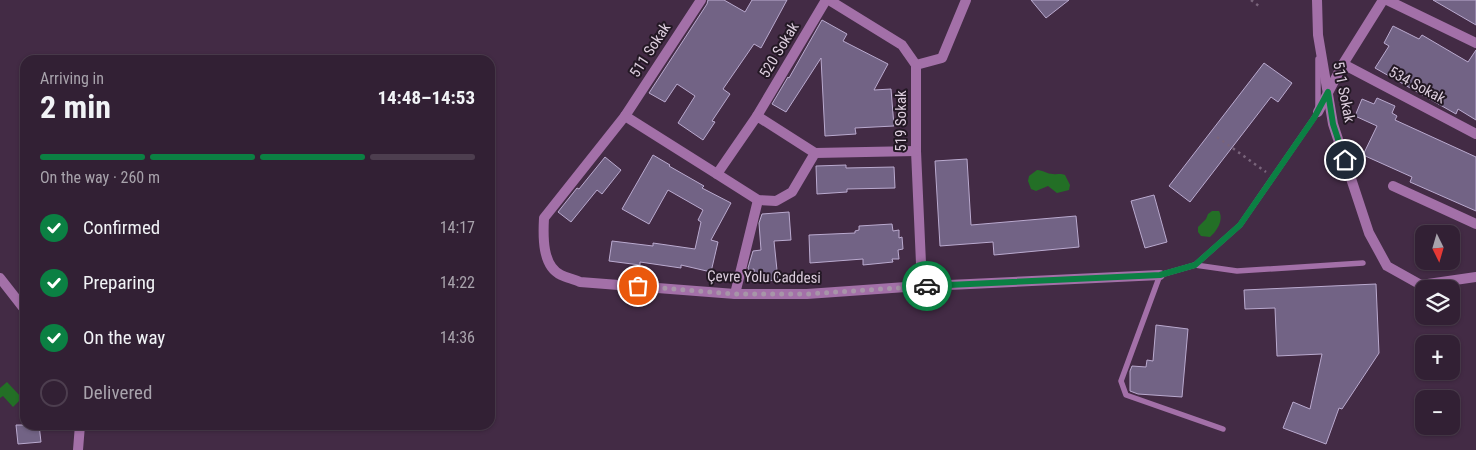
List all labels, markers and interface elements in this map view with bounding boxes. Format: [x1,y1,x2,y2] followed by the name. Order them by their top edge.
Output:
[626,19,674,81] street label: 511 Sokak
[755,19,803,81] street label: 520 Sokak
[1329,60,1359,124] street label: 511 Sokak
[1386,63,1449,108] street label: 534 Sokak
[40,69,104,88] text: Arriving in
[377,86,475,109] text: 14:48–14:53
[40,88,111,126] text: 2 min
[892,90,910,152] street label: 519 Sokak
[1324,139,1366,181] pin
[1331,146,1359,174] icon: home
[40,168,160,187] text: On the way · 260 m
[40,214,68,242] icon: check
[83,216,160,239] text: Confirmed
[440,218,475,237] text: 14:17
[1415,225,1460,270] north arrow
[1415,225,1460,435] map controls
[902,261,952,311] courier
[617,265,659,307] pin
[707,267,821,287] street label: Çevre Yolu Caddesi
[40,269,68,297] icon: check
[83,271,155,294] text: Preparing
[624,272,652,300] icon: bag
[913,272,941,300] icon: car
[440,273,475,292] text: 14:22
[1415,280,1460,325] button: layers
[40,324,68,352] icon: check
[83,326,165,349] text: On the way
[440,328,475,347] text: 14:36
[1415,335,1460,380] button: +
[83,381,152,404] text: Delivered
[1415,390,1460,435] button: −

